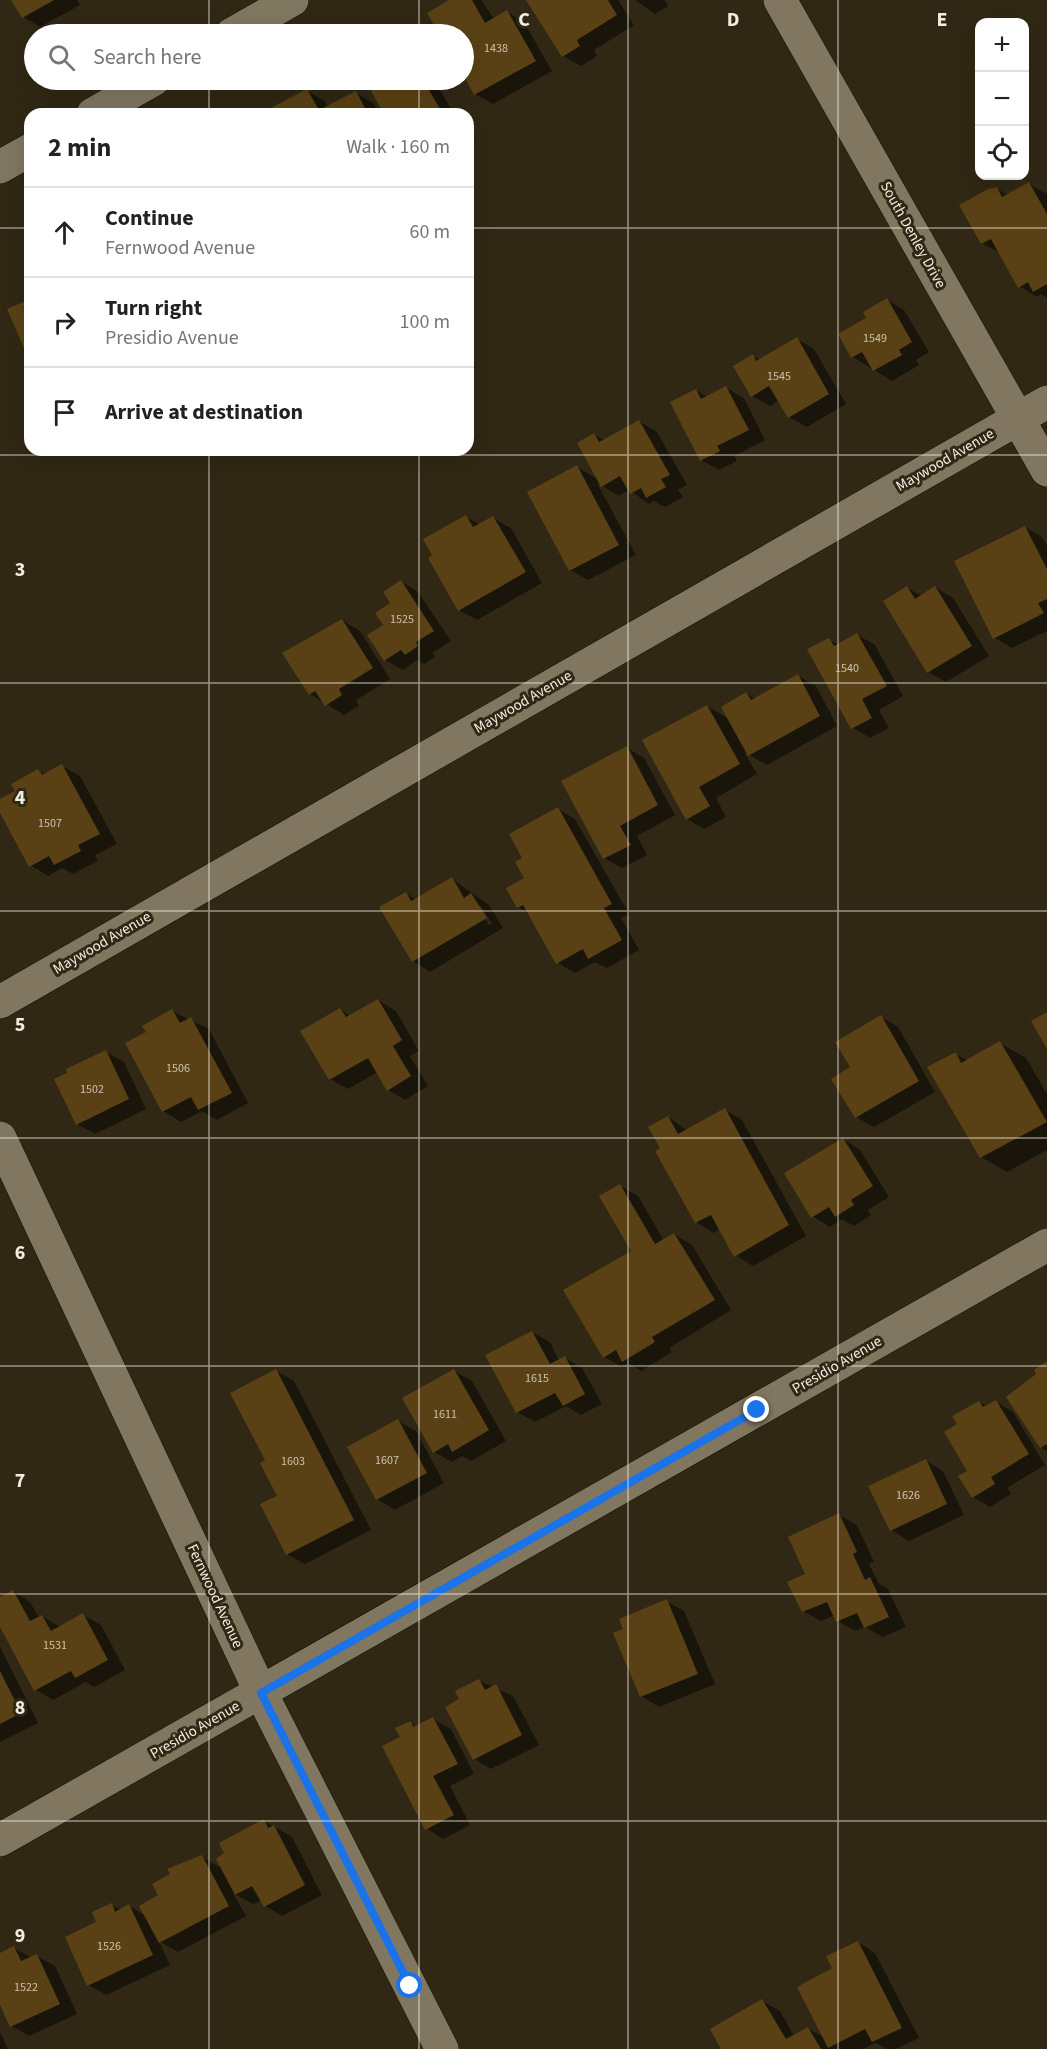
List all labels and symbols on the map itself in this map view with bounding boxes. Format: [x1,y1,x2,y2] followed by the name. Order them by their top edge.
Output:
[518,6,530,34] text: C
[727,6,739,34] text: D
[937,6,947,34] text: E
[484,40,508,57] house number: 1438
[875,178,951,292] street label: South Denley Drive
[863,330,887,347] house number: 1549
[767,368,791,385] house number: 1545
[892,423,998,497] street label: Maywood Avenue
[15,556,25,584] text: 3
[390,611,414,628] house number: 1525
[835,660,859,677] house number: 1540
[470,665,576,739] street label: Maywood Avenue
[15,784,26,812] text: 4
[38,815,62,832] house number: 1507
[49,906,155,980] street label: Maywood Avenue
[15,1011,25,1039] text: 5
[166,1060,190,1077] house number: 1506
[80,1081,104,1098] house number: 1502
[15,1239,25,1267] text: 6
[788,1331,886,1399] street label: Presidio Avenue
[525,1370,549,1387] house number: 1615
[743,1396,769,1422] route end
[433,1406,457,1423] house number: 1611
[375,1452,399,1469] house number: 1607
[281,1453,305,1470] house number: 1603
[15,1467,25,1495] text: 7
[896,1487,920,1504] house number: 1626
[182,1541,248,1651] street label: Fernwood Avenue
[43,1637,67,1654] house number: 1531
[15,1694,25,1722] text: 8
[146,1696,244,1764] street label: Presidio Avenue
[15,1922,25,1950] text: 9
[97,1938,121,1955] house number: 1526
[396,1972,422,1998] route start
[14,1979,38,1996] house number: 1522

